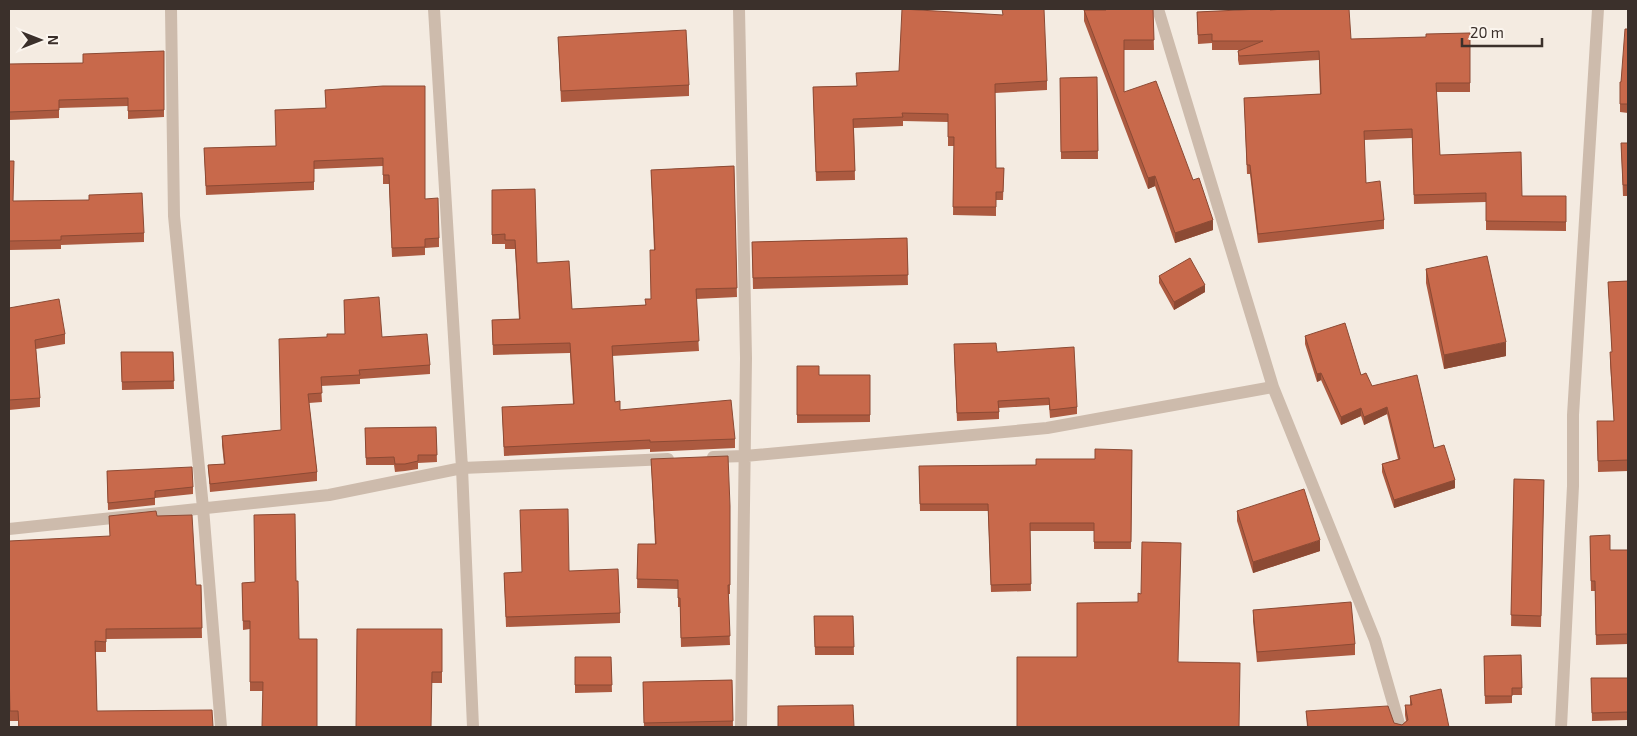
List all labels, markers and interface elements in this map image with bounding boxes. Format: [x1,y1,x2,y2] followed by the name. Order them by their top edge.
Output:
[15,15,65,65] north arrow
[1462,15,1542,47] scale bar
[1470,23,1504,41] text: 20 m
[45,35,62,45] text: N

